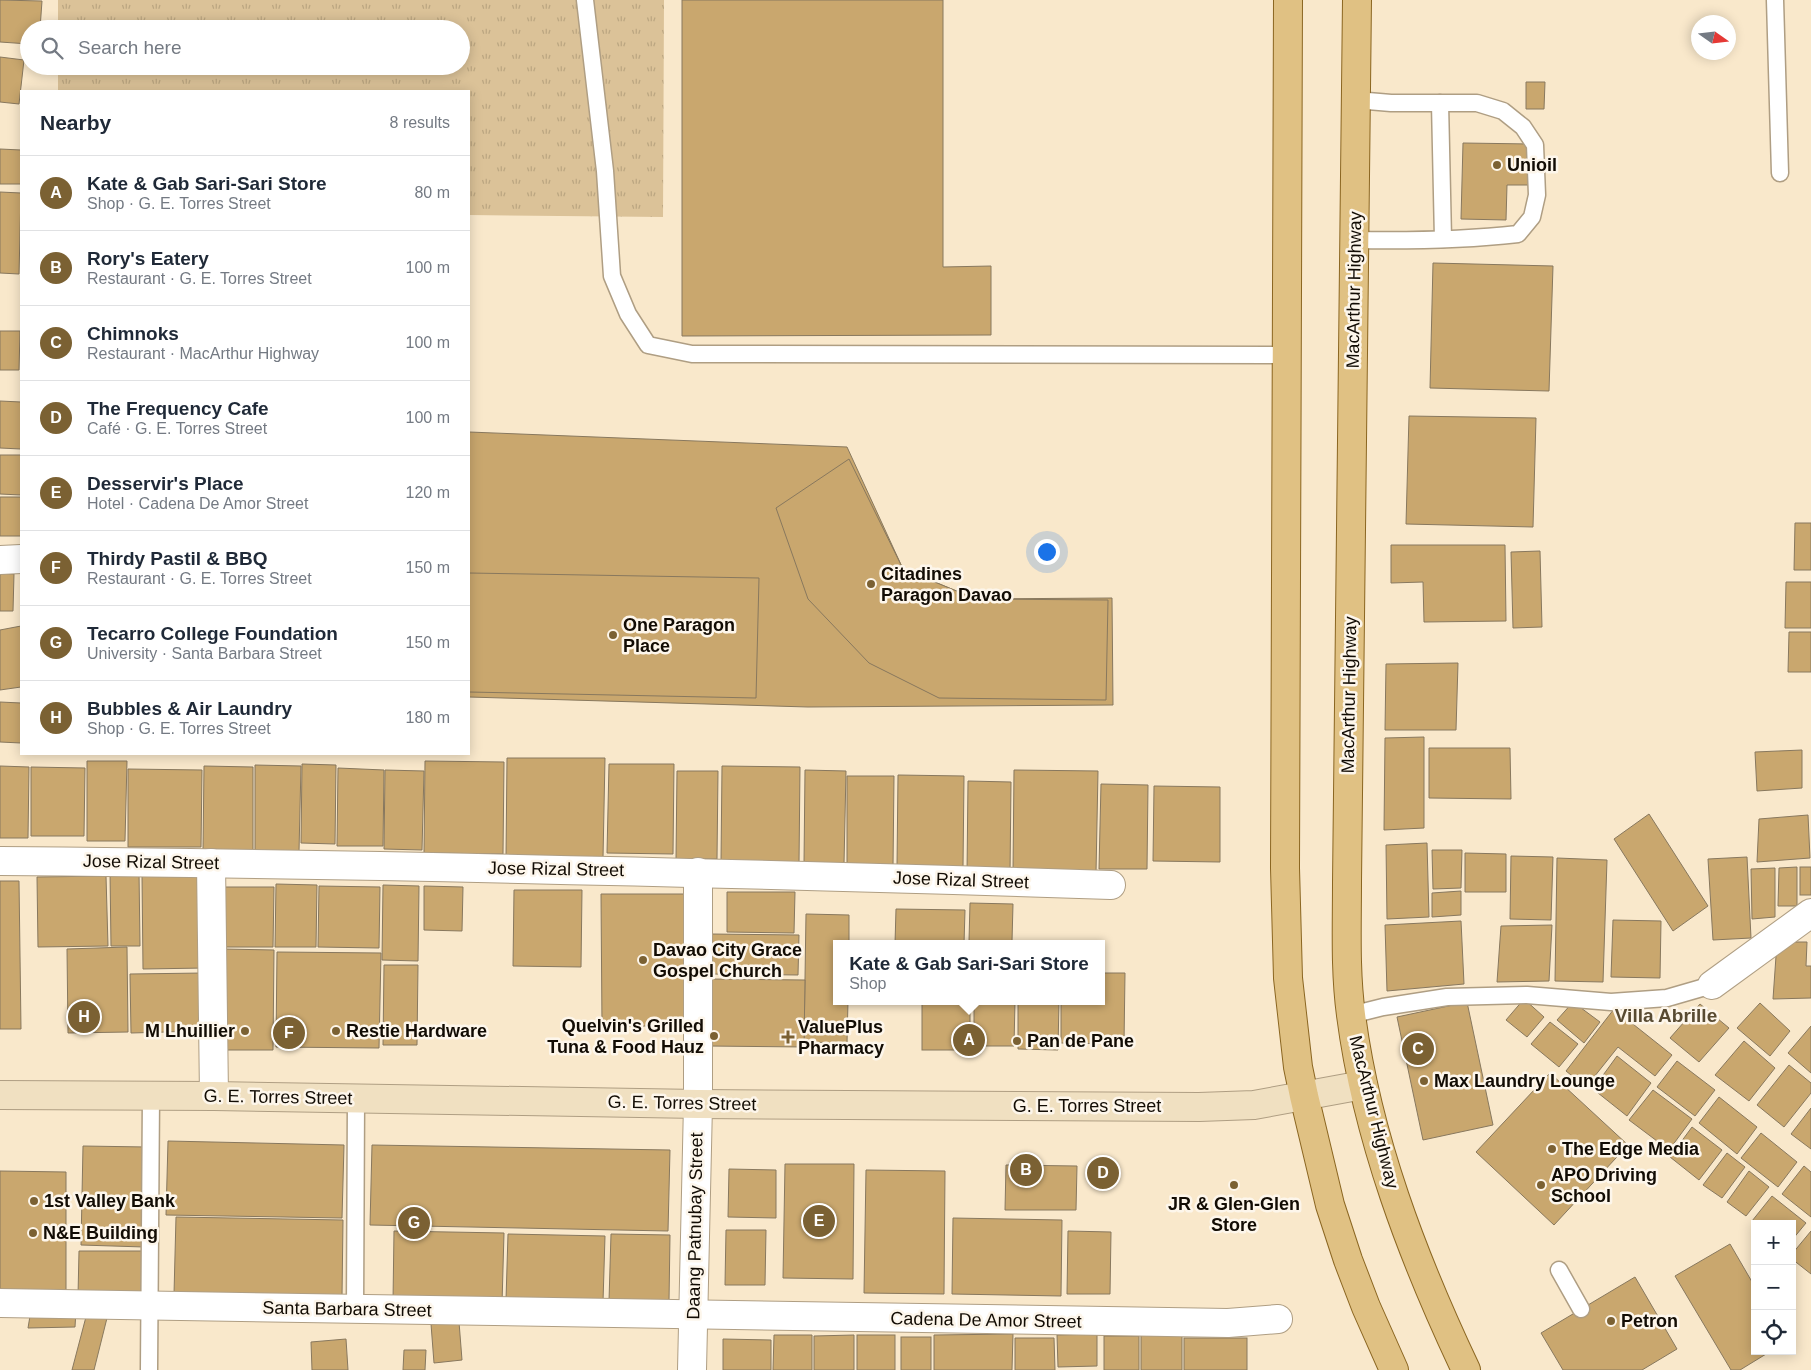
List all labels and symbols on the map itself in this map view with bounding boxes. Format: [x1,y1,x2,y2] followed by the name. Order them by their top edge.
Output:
[1691,15,1736,60] north arrow
[1507,155,1557,175] place label: Unioil
[1491,159,1503,171] marker: Unioil
[1343,211,1365,369] street label: MacArthur Highway
[1034,539,1060,565] your location
[881,564,1012,605] place label: Citadines Paragon Davao
[865,578,877,590] marker: Citadines Paragon Davao
[623,615,735,656] place label: One Paragon Place
[1338,616,1360,774] street label: MacArthur Highway
[607,629,619,641] marker: One Paragon Place
[83,851,219,873] street label: Jose Rizal Street
[488,858,624,880] street label: Jose Rizal Street
[893,868,1029,892] street label: Jose Rizal Street
[653,940,802,981] place label: Davao City Grace Gospel Church
[637,954,649,966] marker: Davao City Grace Gospel Church
[68,998,100,1036] pin: H
[1615,1005,1717,1026] district label: Villa Abrille
[273,1014,305,1052] pin: F
[547,1016,704,1057] place label: Quelvin's Grilled Tuna & Food Hauz
[798,1017,884,1058] place label: ValuePlus Pharmacy
[145,1021,235,1041] place label: M Lhuillier
[346,1021,487,1041] place label: Restie Hardware
[953,1021,985,1059] pin: A
[239,1025,251,1037] marker: M Lhuillier
[330,1025,342,1037] marker: Restie Hardware
[708,1030,720,1042] marker: Quelvin's Grilled Tuna & Food Hauz
[1402,1030,1434,1068] pin: C
[782,1031,794,1043] marker: ValuePlus Pharmacy
[1027,1031,1134,1051] place label: Pan de Pane
[1345,1033,1403,1191] street label: MacArthur Highway
[1011,1035,1023,1047] marker: Pan de Pane
[1434,1071,1615,1091] place label: Max Laundry Lounge
[1418,1075,1430,1087] marker: Max Laundry Lounge
[203,1086,353,1108] street label: G. E. Torres Street
[607,1092,757,1114] street label: G. E. Torres Street
[1013,1096,1161,1116] street label: G. E. Torres Street
[683,1132,707,1320] street label: Daang Patnubay Street
[1562,1139,1700,1159] place label: The Edge Media
[1546,1143,1558,1155] marker: The Edge Media
[1010,1151,1042,1189] pin: B
[1087,1154,1119,1192] pin: D
[1551,1165,1657,1206] place label: APO Driving School
[1228,1179,1240,1191] marker: JR & Glen-Glen Store
[1535,1179,1547,1191] marker: APO Driving School
[44,1191,176,1211] place label: 1st Valley Bank
[1168,1194,1300,1235] place label: JR & Glen-Glen Store
[28,1195,40,1207] marker: 1st Valley Bank
[803,1202,835,1240] pin: E
[398,1204,430,1242] pin: G
[43,1223,158,1243] place label: N&E Building
[27,1227,39,1239] marker: N&E Building
[262,1298,432,1320] street label: Santa Barbara Street
[890,1308,1082,1332] street label: Cadena De Amor Street
[1621,1311,1678,1331] place label: Petron
[1605,1315,1617,1327] marker: Petron

